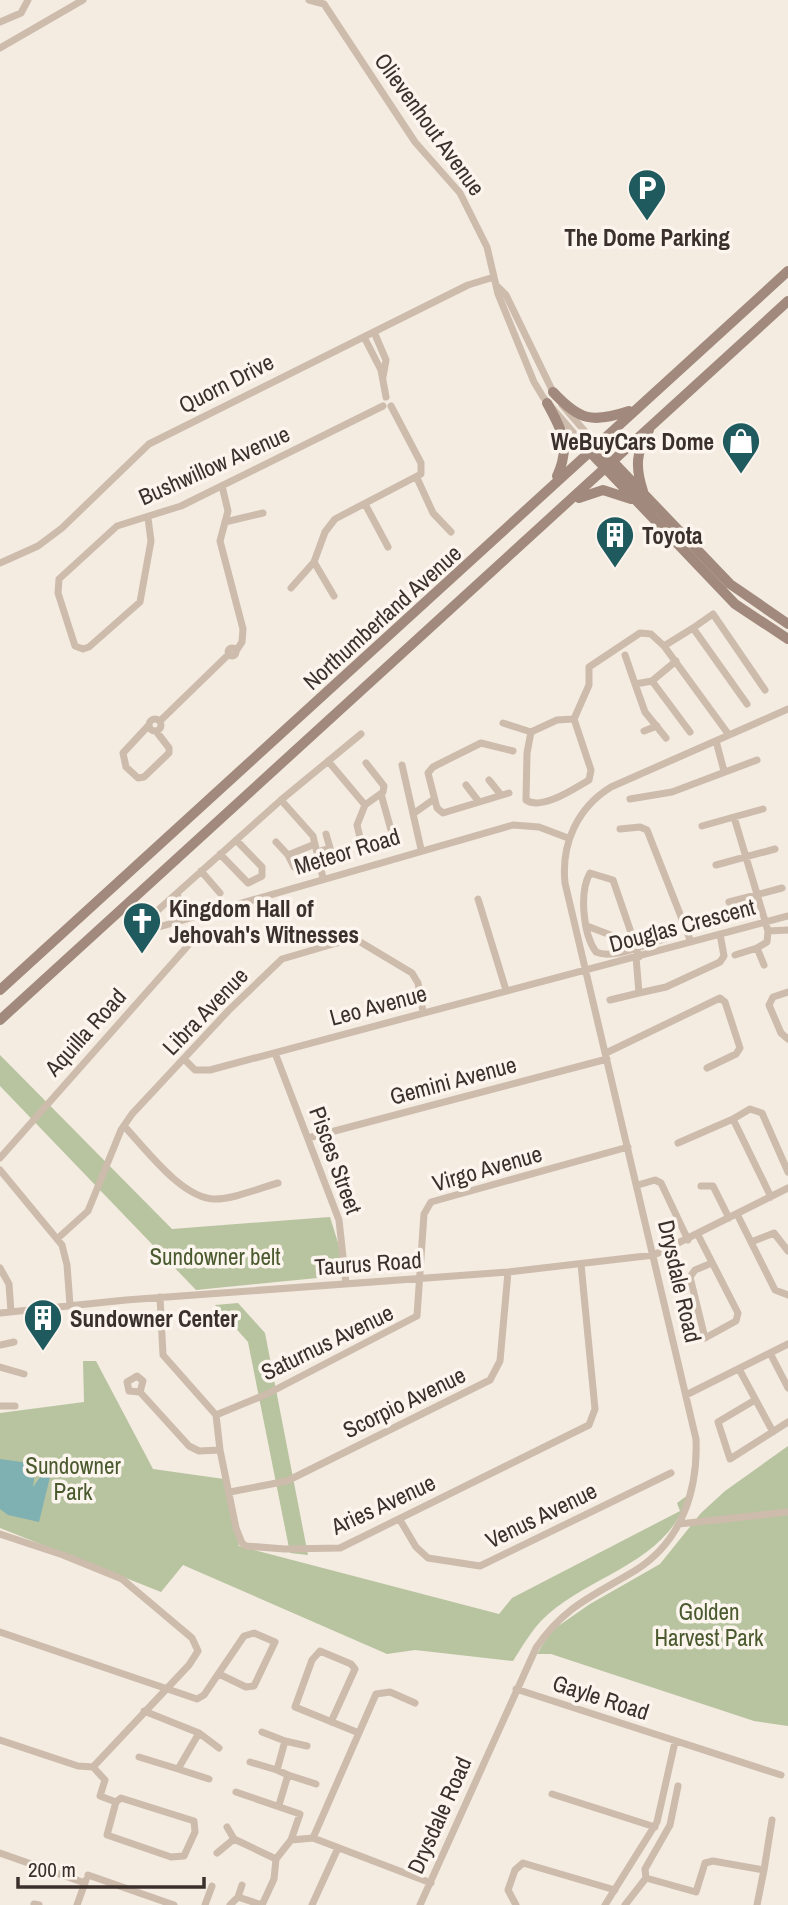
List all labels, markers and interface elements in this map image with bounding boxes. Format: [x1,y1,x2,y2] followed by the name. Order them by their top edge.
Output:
[368,46,492,202] street label: Olievenhout Avenue
[626,167,668,222] parking icon: The Dome Parking
[564,222,730,253] place label: The Dome Parking
[173,346,279,420] street label: Quorn Drive
[134,418,294,512] street label: Bushwillow Avenue
[720,420,762,475] shop icon: WeBuyCars Dome
[551,426,714,457] place label: WeBuyCars Dome
[594,514,636,569] building icon: Toyota
[642,520,703,551] place label: Toyota
[296,538,468,696] street label: Northumberland Avenue
[290,820,404,882] street label: Meteor Road
[606,891,758,959] street label: Douglas Crescent
[169,893,359,950] place label: Kingdom Hall of Jehovah's Witnesses
[121,900,163,955] church icon: Kingdom Hall of Jehovah's Witnesses
[155,960,255,1062] street label: Libra Avenue
[326,977,430,1033] street label: Leo Avenue
[37,981,133,1083] street label: Aquilla Road
[386,1048,520,1112] street label: Gemini Avenue
[302,1102,370,1218] street label: Pisces Street
[429,1138,545,1198] street label: Virgo Avenue
[651,1217,709,1345] street label: Drysdale Road
[149,1241,281,1272] park label: Sundowner belt
[313,1244,423,1282] street label: Taurus Road
[22,1297,64,1352] building icon: Sundowner Center
[256,1297,398,1387] street label: Saturnus Avenue
[70,1303,238,1334] place label: Sundowner Center
[337,1359,471,1445] street label: Scorpio Avenue
[25,1450,121,1507] park label: Sundowner Park
[325,1466,440,1542] street label: Aries Avenue
[480,1475,602,1555] street label: Venus Avenue
[655,1596,764,1653] park label: Golden Harvest Park
[549,1667,653,1727] street label: Gayle Road
[399,1752,479,1878] street label: Drysdale Road
[18,1846,203,1890] scale bar
[28,1855,76,1884] text: 200 m

